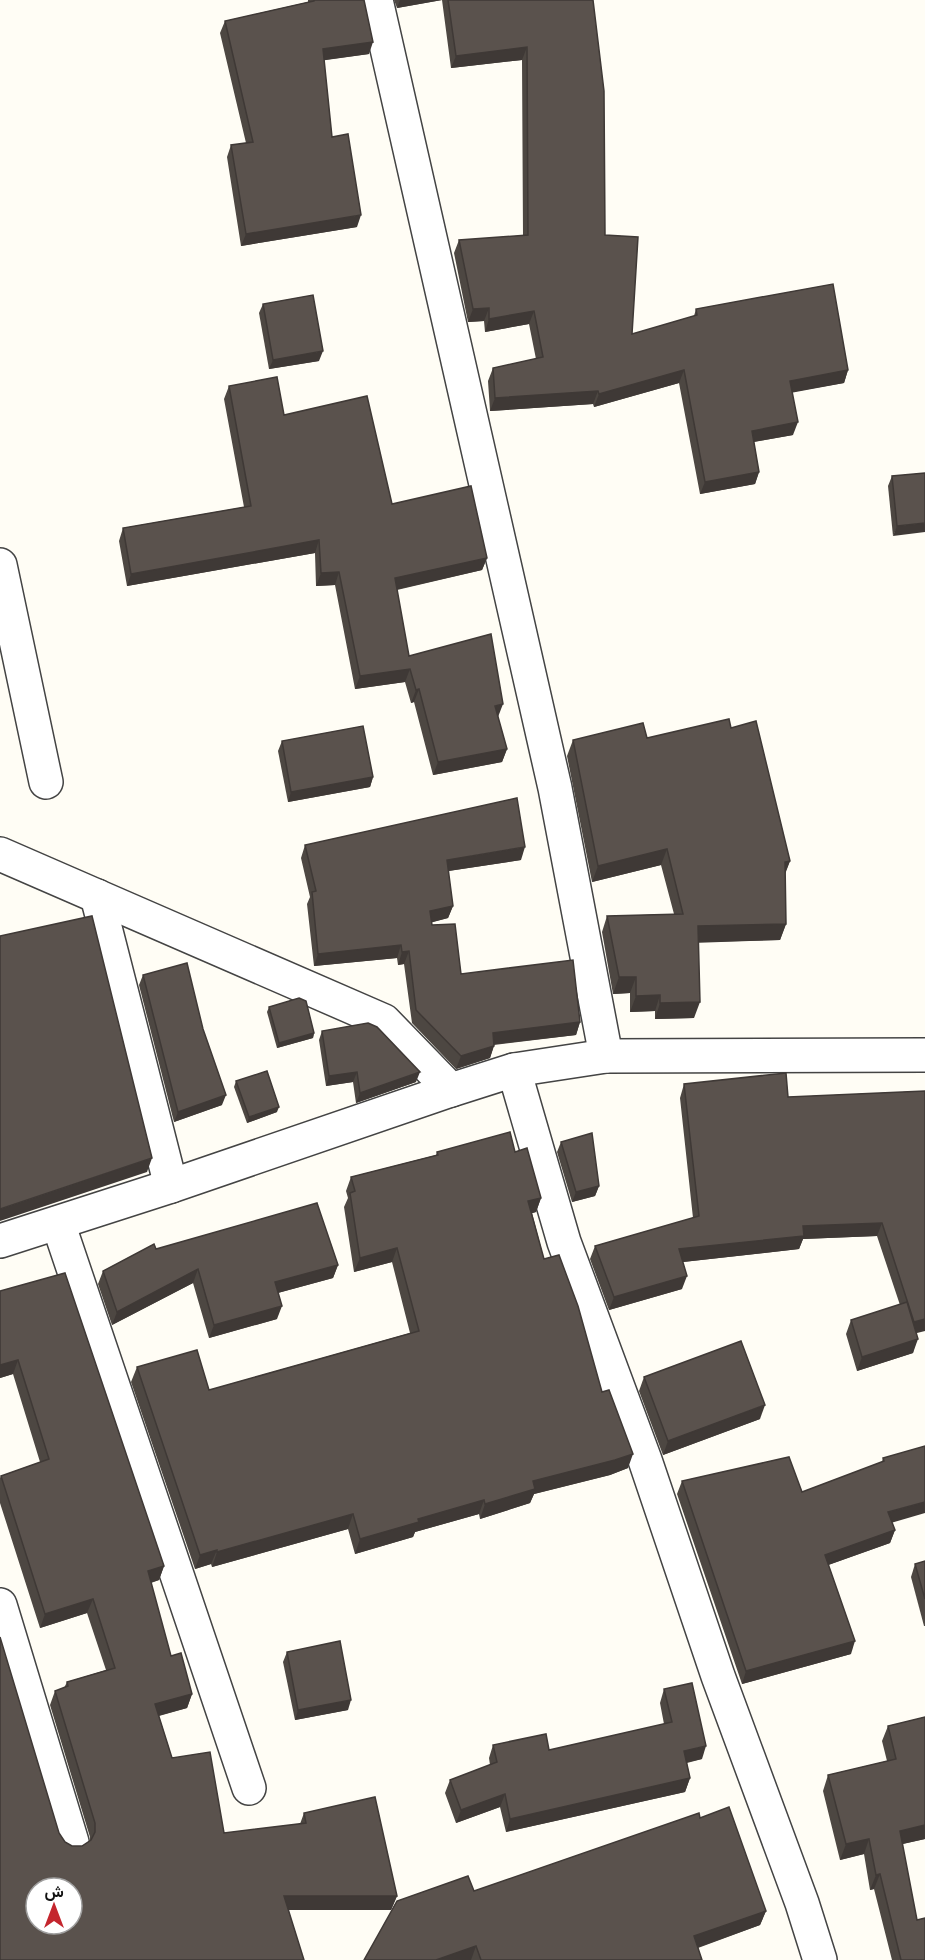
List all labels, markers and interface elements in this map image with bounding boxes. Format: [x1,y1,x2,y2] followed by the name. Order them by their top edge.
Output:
[24,1876,84,1936] north arrow
[44,1881,64,1901] text: ش

